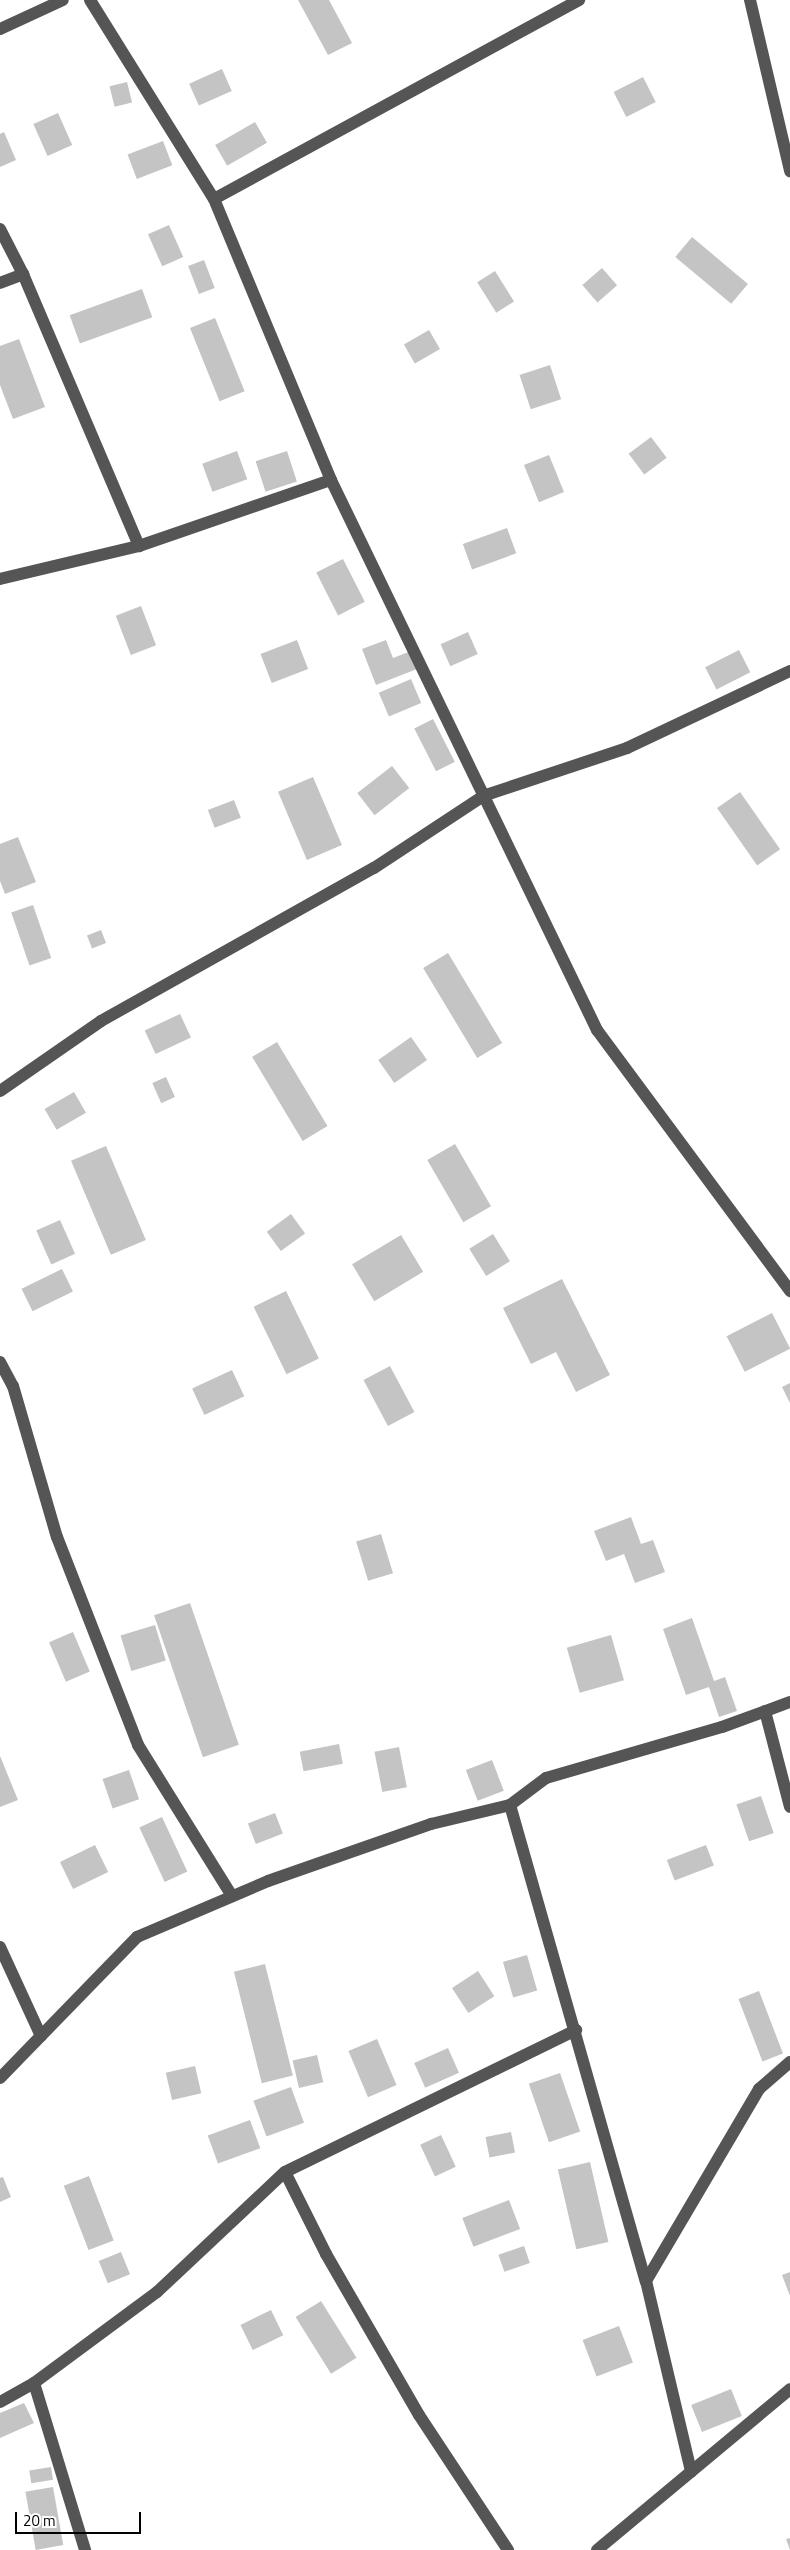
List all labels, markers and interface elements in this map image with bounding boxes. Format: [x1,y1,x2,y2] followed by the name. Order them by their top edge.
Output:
[18,2502,144,2534] scale bar
[23,2509,56,2532] text: 20 m

